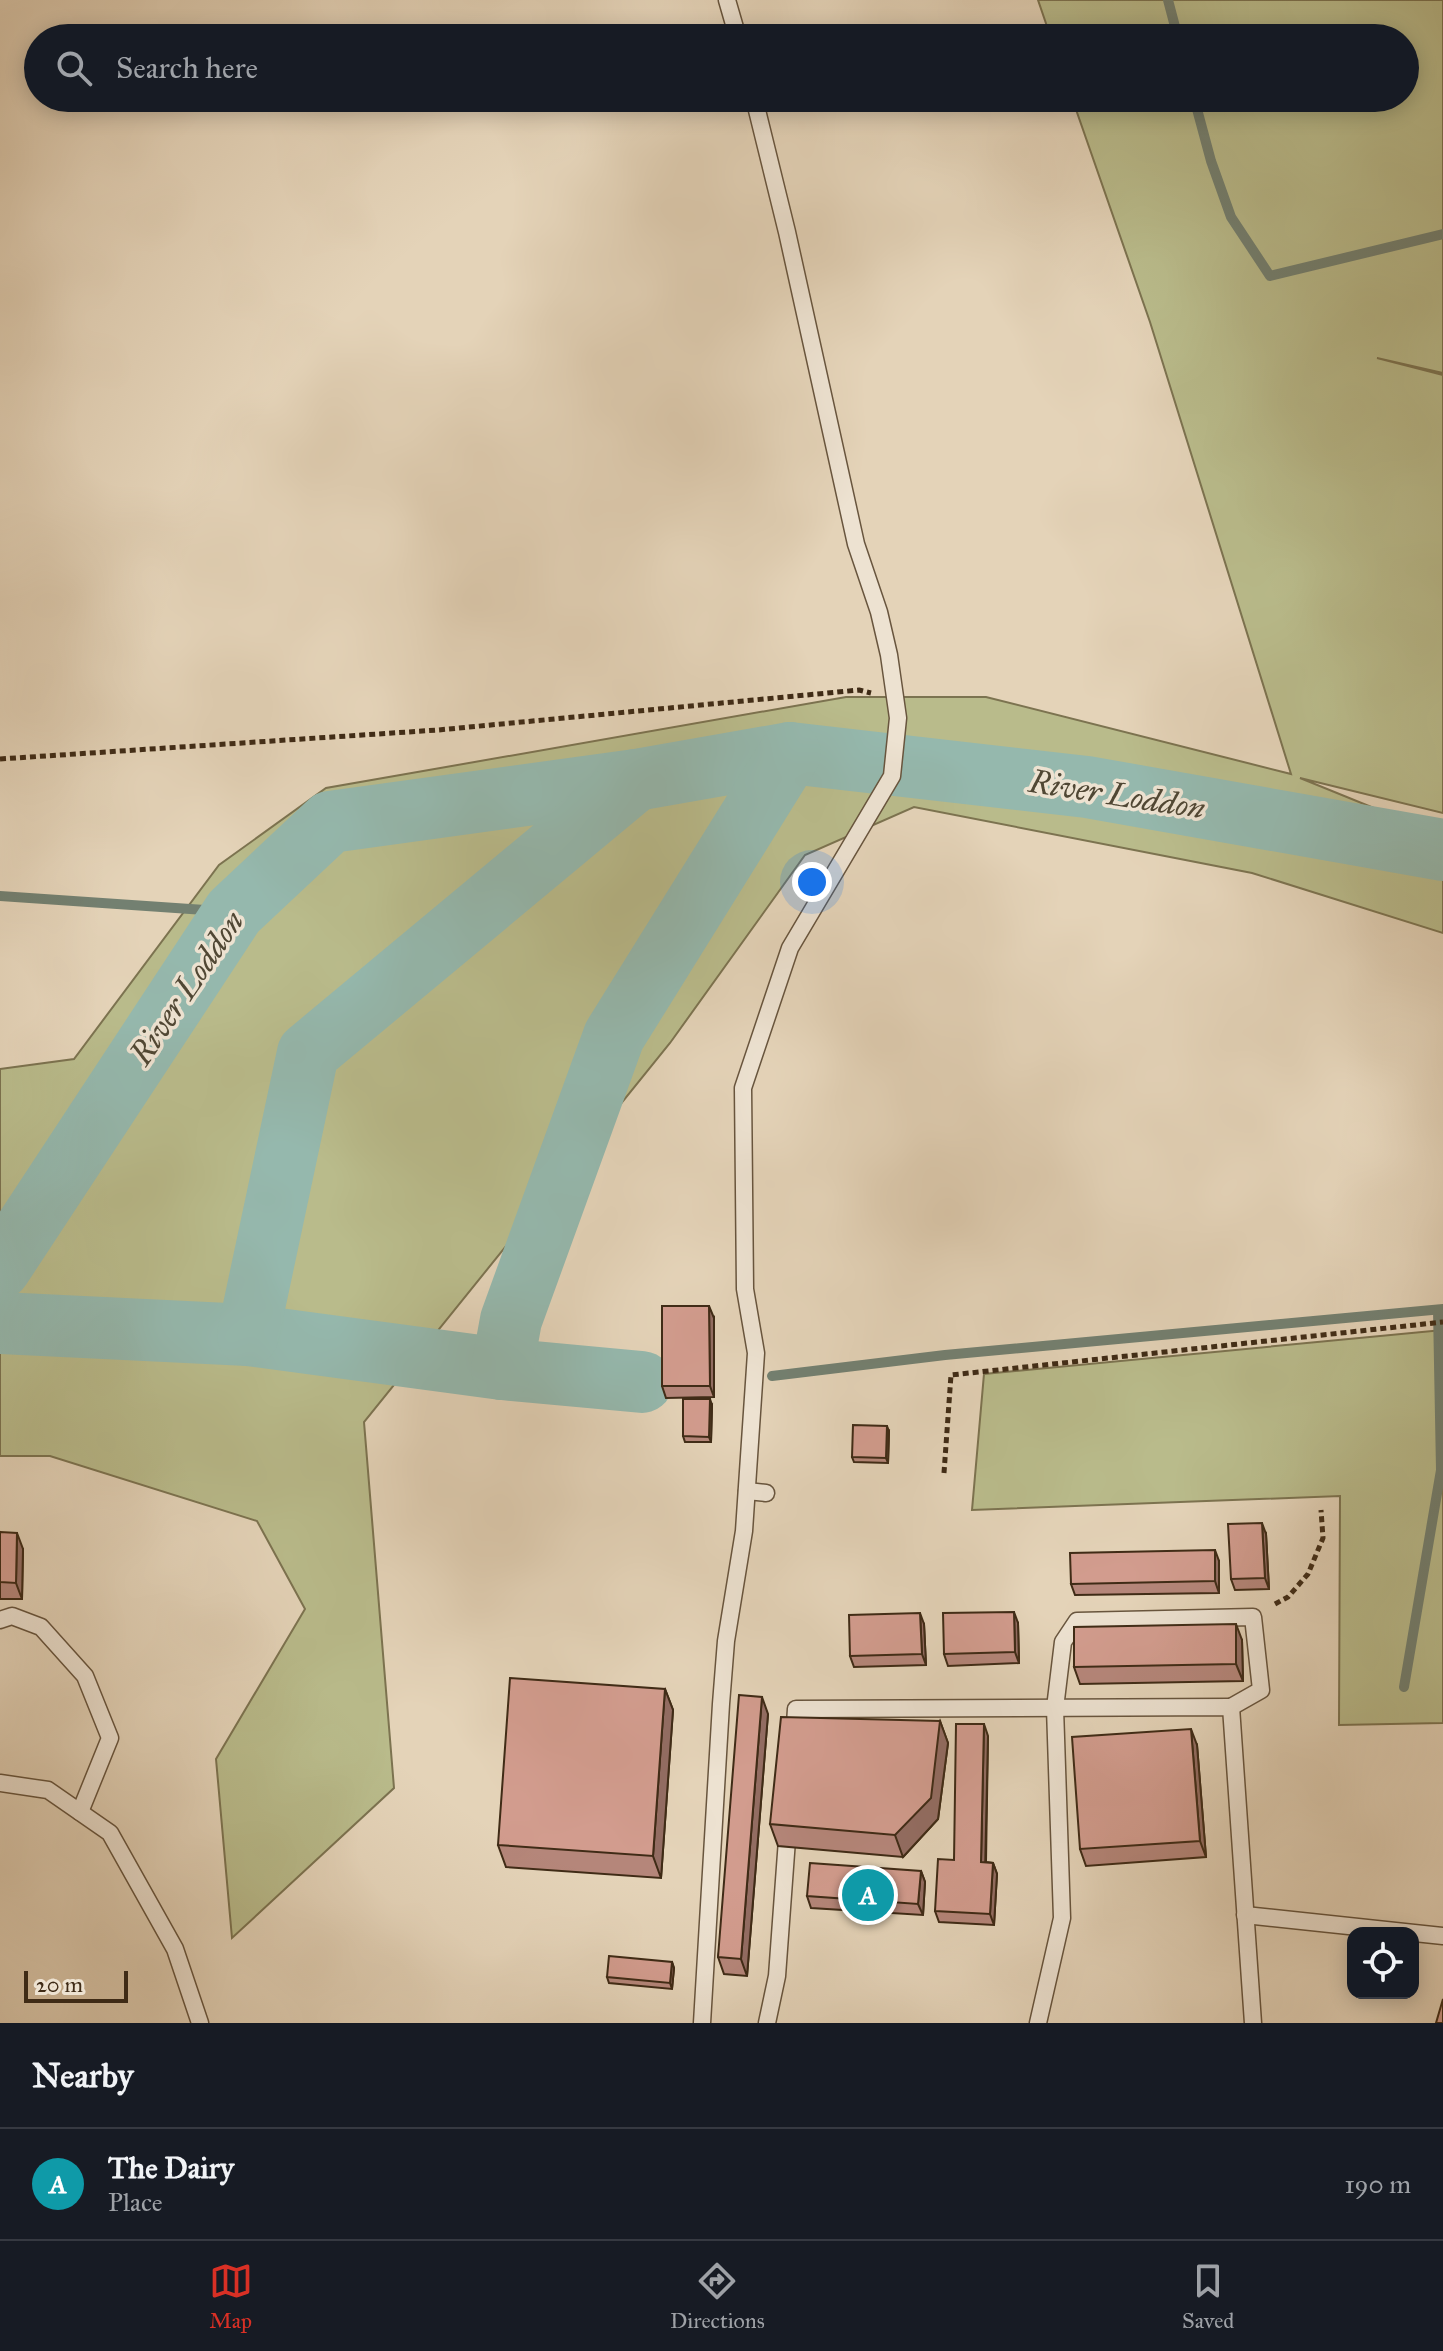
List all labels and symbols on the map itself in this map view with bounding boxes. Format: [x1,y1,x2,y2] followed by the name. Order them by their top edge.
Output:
[1025,762,1208,828] water label: River Loddon
[792,862,832,902] your location
[121,903,253,1073] water label: River Loddon
[842,1865,894,1925] pin: A
[24,1967,128,2003] scale bar

